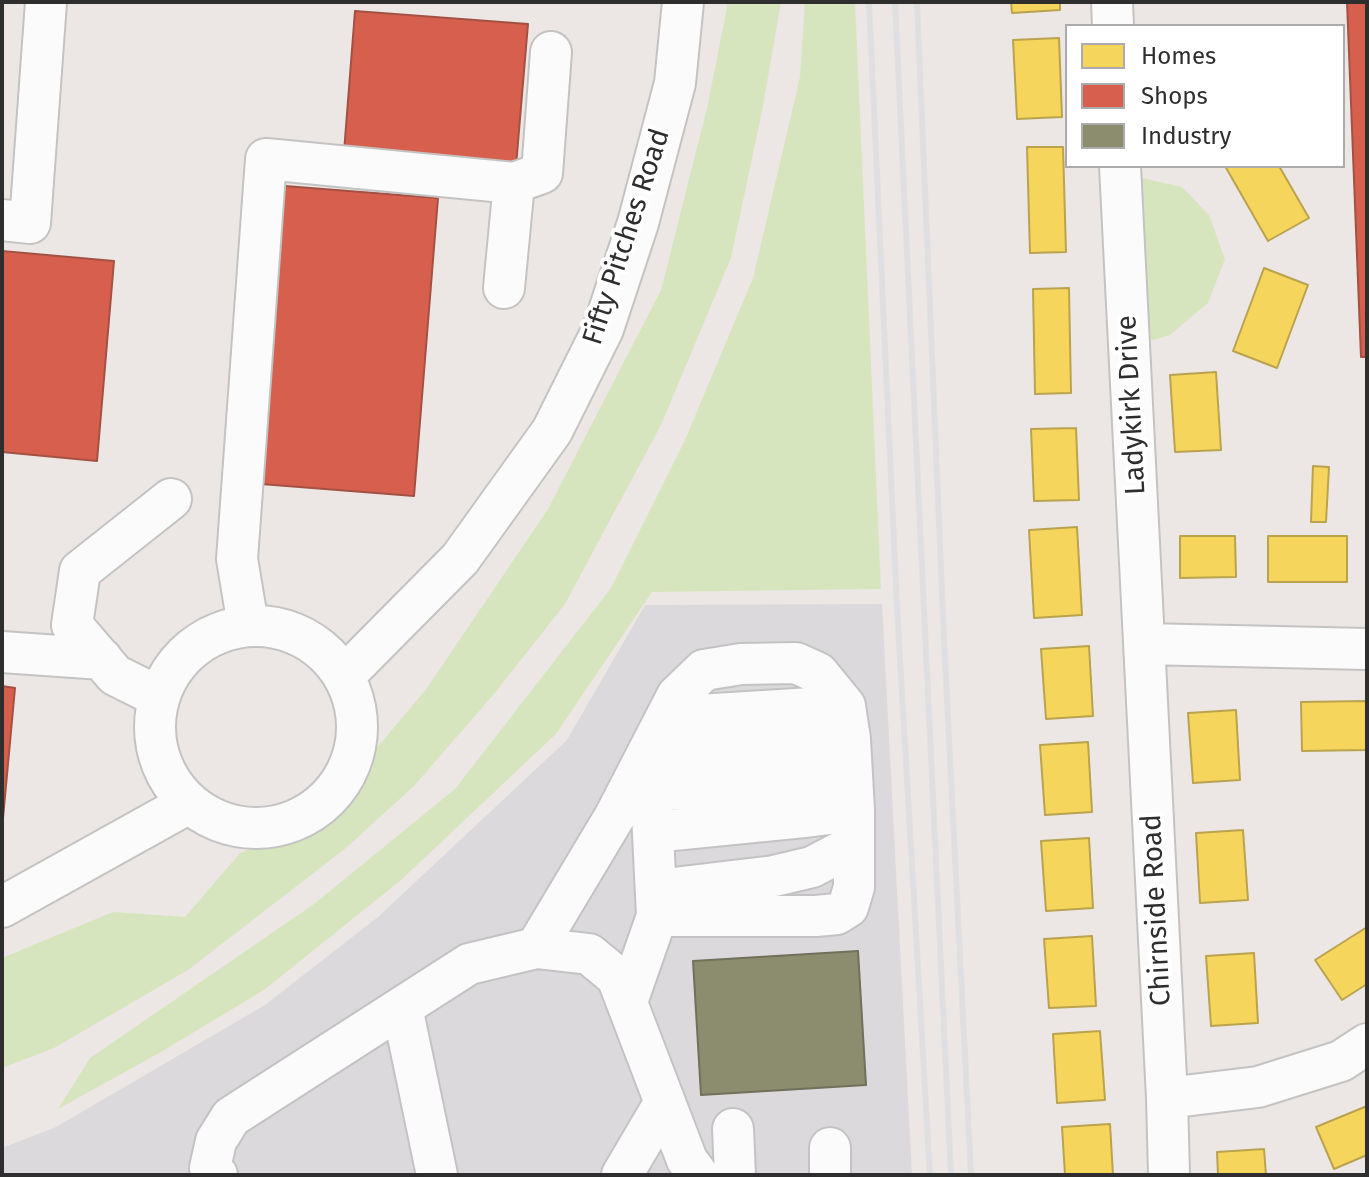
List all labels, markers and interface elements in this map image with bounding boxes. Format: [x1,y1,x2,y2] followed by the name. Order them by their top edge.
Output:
[1065,24,1345,168] legend
[1141,42,1216,70] text: Homes
[1141,82,1208,110] text: Shops
[1141,122,1231,150] text: Industry
[576,125,678,349] street label: Fifty Pitches Road
[1111,314,1153,496] street label: Ladykirk Drive
[1135,813,1179,1007] street label: Chirnside Road

